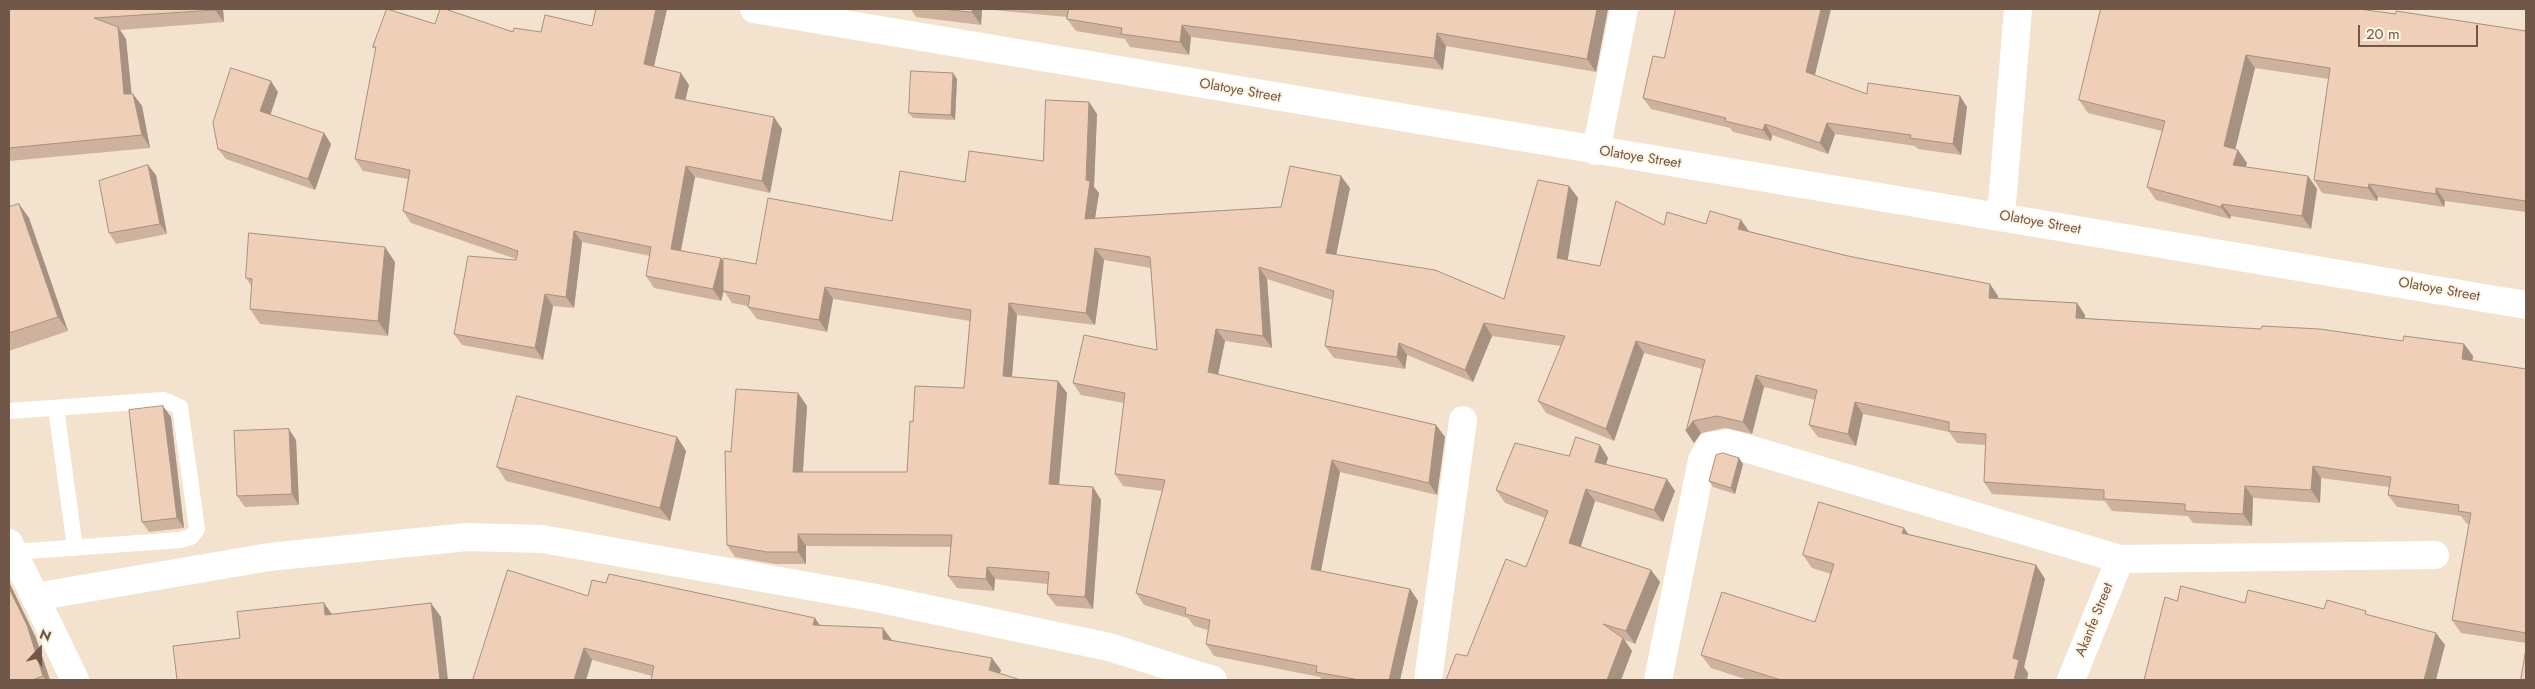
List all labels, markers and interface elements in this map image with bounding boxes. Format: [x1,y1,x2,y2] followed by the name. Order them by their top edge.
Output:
[2360,15,2480,47] scale bar
[2366,23,2400,45] text: 20 m
[1198,76,1282,106] street label: Olatoye Street
[1598,143,1682,173] street label: Olatoye Street
[1998,208,2082,238] street label: Olatoye Street
[2397,275,2481,305] street label: Olatoye Street
[2073,581,2117,659] street label: Akanfe Street
[15,624,65,674] north arrow
[37,624,54,646] text: N

